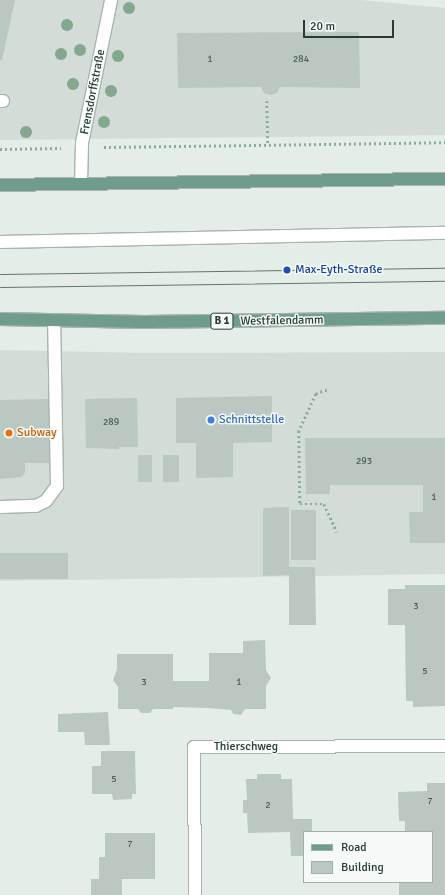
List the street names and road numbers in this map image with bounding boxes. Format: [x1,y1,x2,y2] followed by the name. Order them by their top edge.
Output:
[78,48,108,136] street label: Frensdorffstraße
[210,312,234,330] road number: B 1
[240,313,324,329] street label: Westfalendamm
[214,740,278,754] street label: Thierschweg

